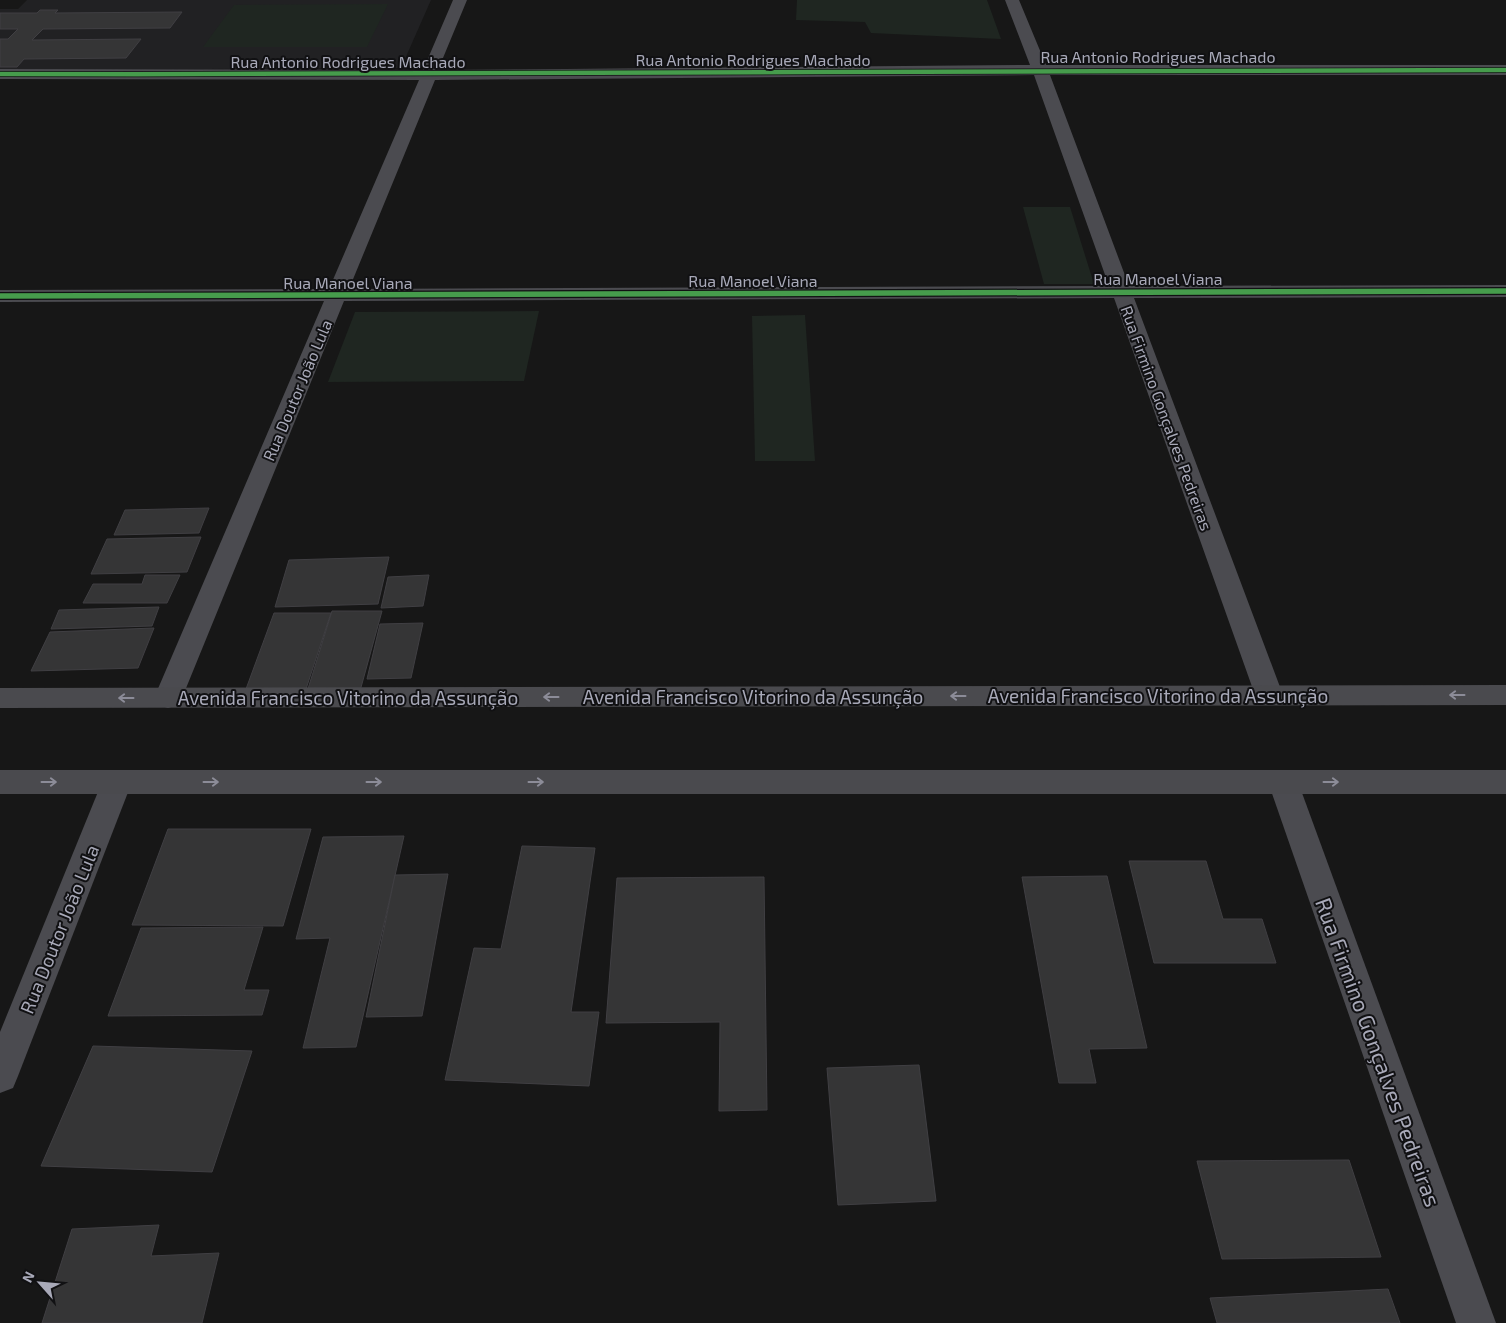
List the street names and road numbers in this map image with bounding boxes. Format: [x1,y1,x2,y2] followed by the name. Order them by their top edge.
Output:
[1040,47,1276,66] street label: Rua Antonio Rodrigues Machado
[635,50,871,69] street label: Rua Antonio Rodrigues Machado
[230,52,466,71] street label: Rua Antonio Rodrigues Machado
[1093,269,1223,288] street label: Rua Manoel Viana
[688,271,818,290] street label: Rua Manoel Viana
[283,273,413,292] street label: Rua Manoel Viana
[1116,303,1217,533] street label: Rua Firmino Gonçalves Pedreiras
[259,317,335,463] street label: Rua Doutor João Lula
[988,684,1328,708] street label: Avenida Francisco Vitorino da Assunção
[583,685,923,709] street label: Avenida Francisco Vitorino da Assunção
[178,686,518,710] street label: Avenida Francisco Vitorino da Assunção
[15,841,103,1017] street label: Rua Doutor João Lula
[1309,894,1447,1211] street label: Rua Firmino Gonçalves Pedreiras

